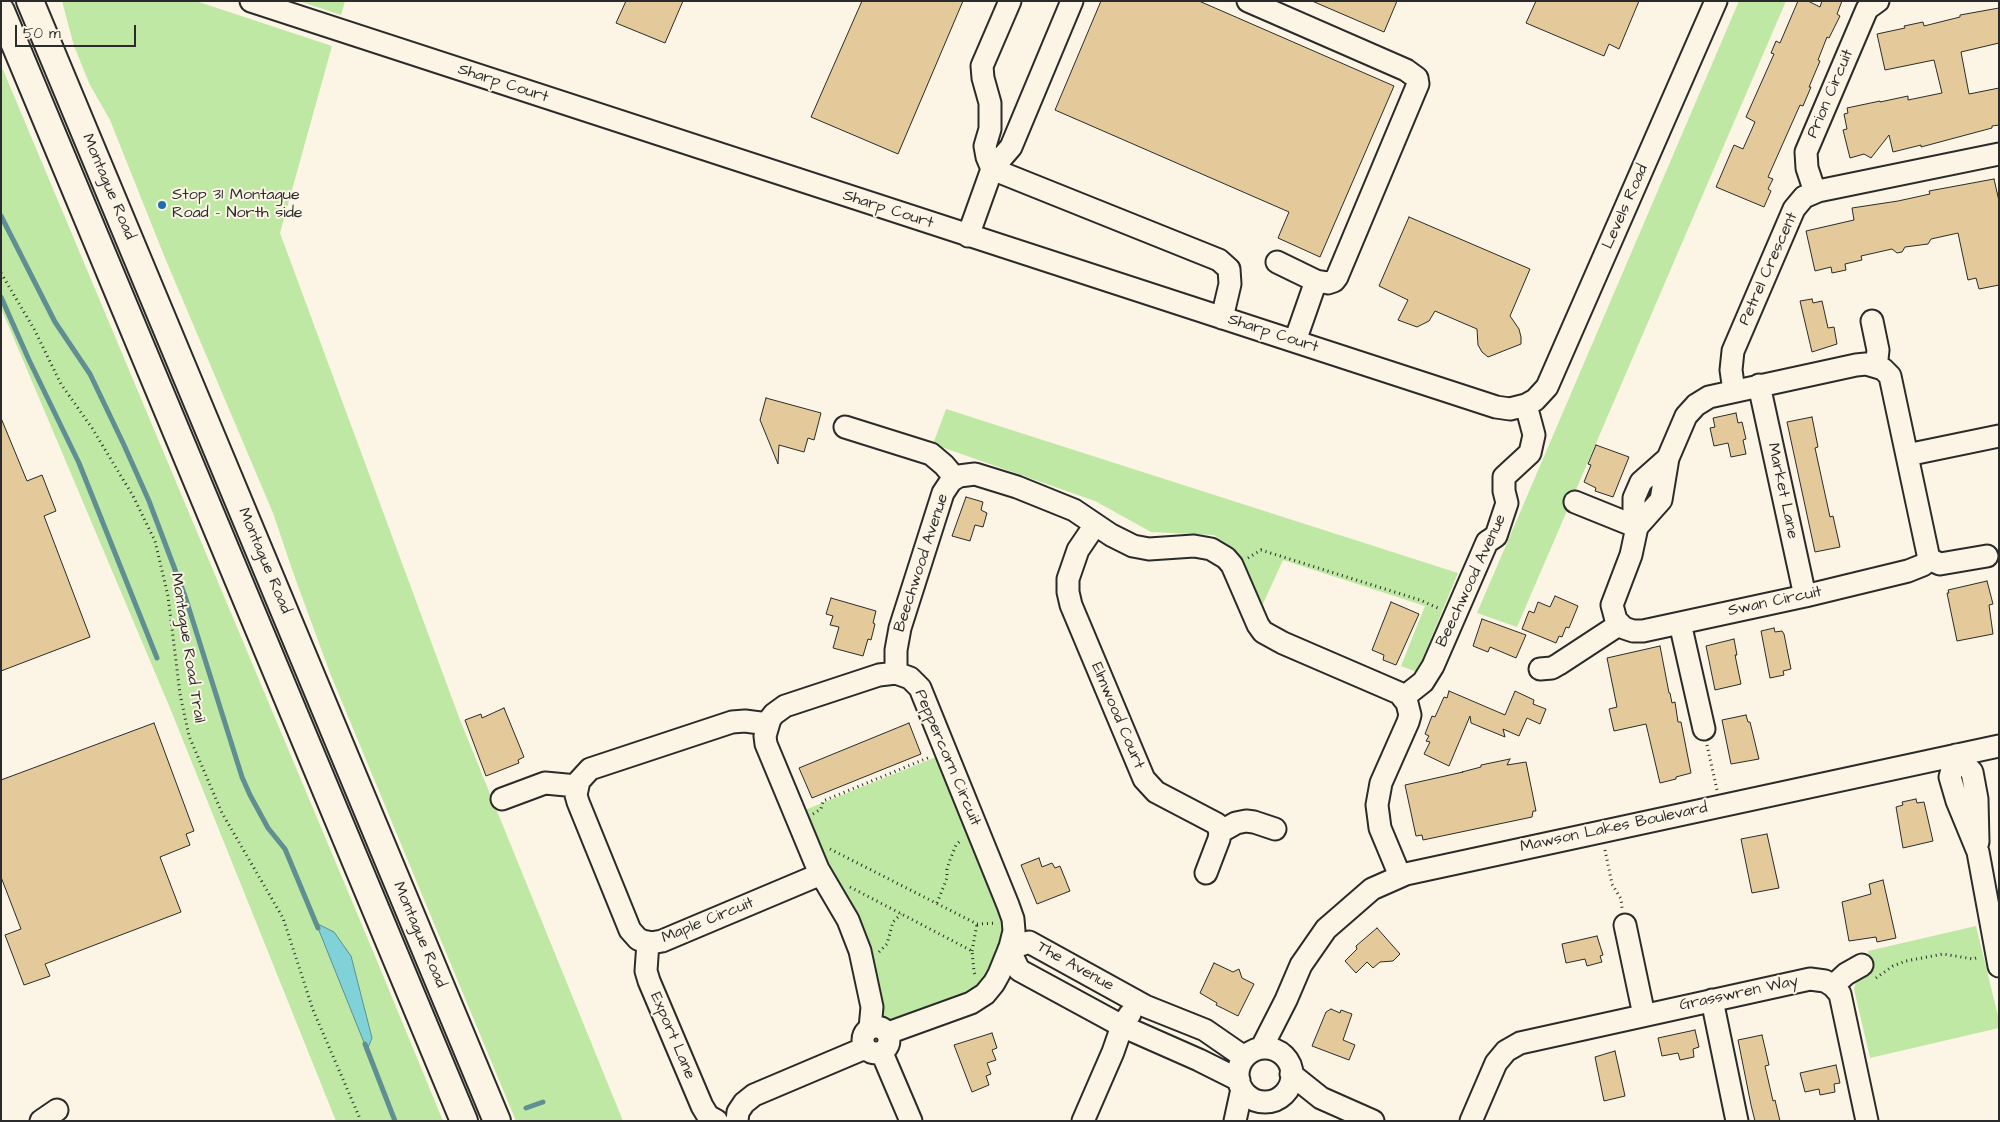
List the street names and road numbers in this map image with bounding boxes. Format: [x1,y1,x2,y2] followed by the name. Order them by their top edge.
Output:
[1804,47,1858,141] street label: Prion Circuit
[455,60,551,108] street label: Sharp Court
[77,131,139,243] street label: Montague Road
[1599,162,1653,252] street label: Levels Road
[840,186,936,234] street label: Sharp Court
[1735,209,1803,329] street label: Petrel Crescent
[1225,310,1321,358] street label: Sharp Court
[1762,441,1802,541] street label: Market Lane
[891,491,953,635] street label: Beechwood Avenue
[233,505,295,617] street label: Montague Road
[1433,512,1511,650] street label: Beechwood Avenue
[166,572,208,724] street label: Montague Road Trail
[1726,583,1824,621] street label: Swan Circuit
[1086,660,1148,772] street label: Elmwood Court
[910,687,984,829] street label: Peppercorn Circuit
[1519,799,1709,857] street label: Mawson Lakes Boulevard
[388,879,450,991] street label: Montague Road
[659,894,757,948] street label: Maple Circuit
[1033,938,1117,996] street label: The Avenue
[1678,972,1800,1016] street label: Grasswren Way
[645,990,699,1082] street label: Export Lane

